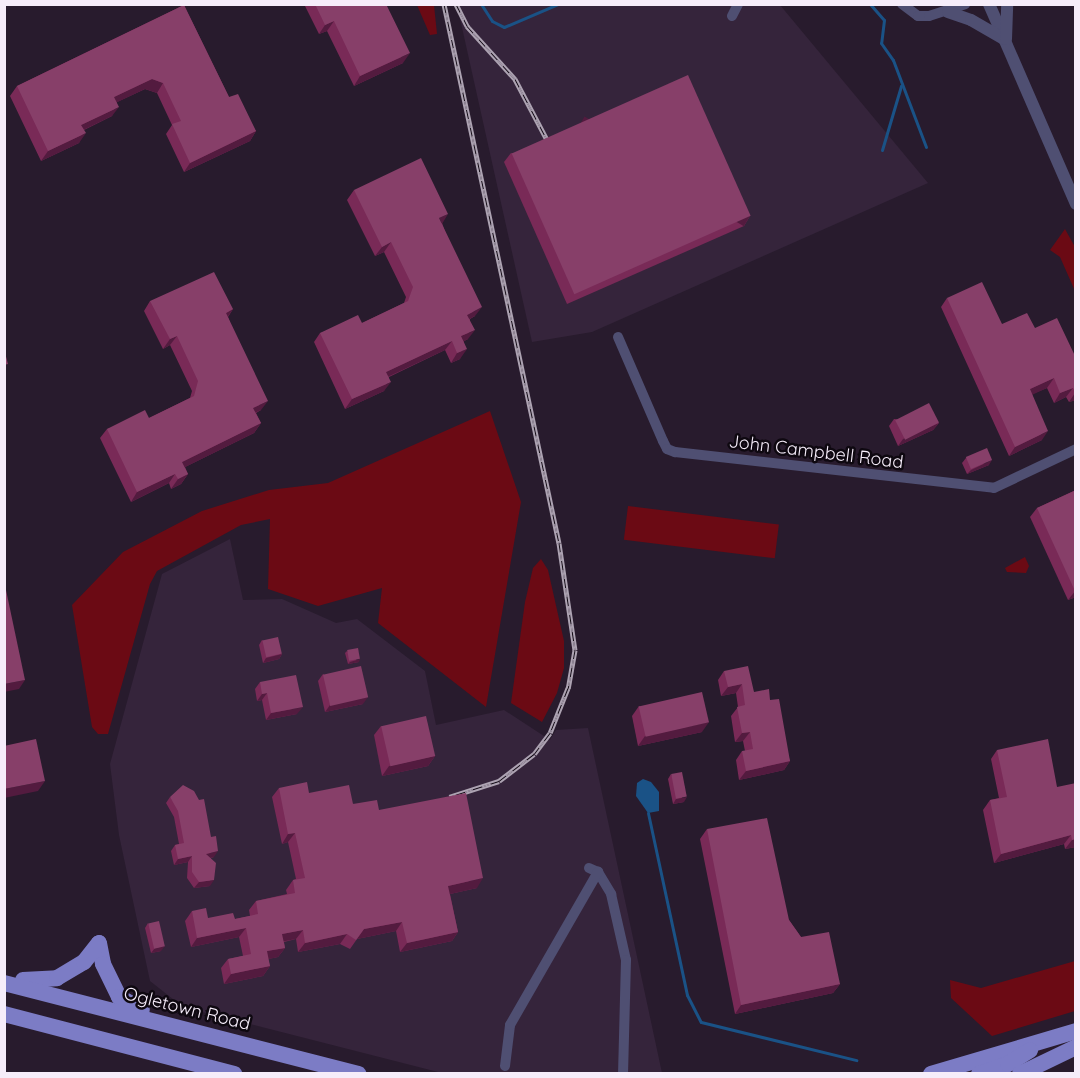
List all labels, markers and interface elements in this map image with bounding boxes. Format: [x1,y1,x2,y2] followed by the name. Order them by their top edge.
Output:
[728,431,904,473] street label: John Campbell Road
[122,983,252,1035] street label: Ogletown Road

